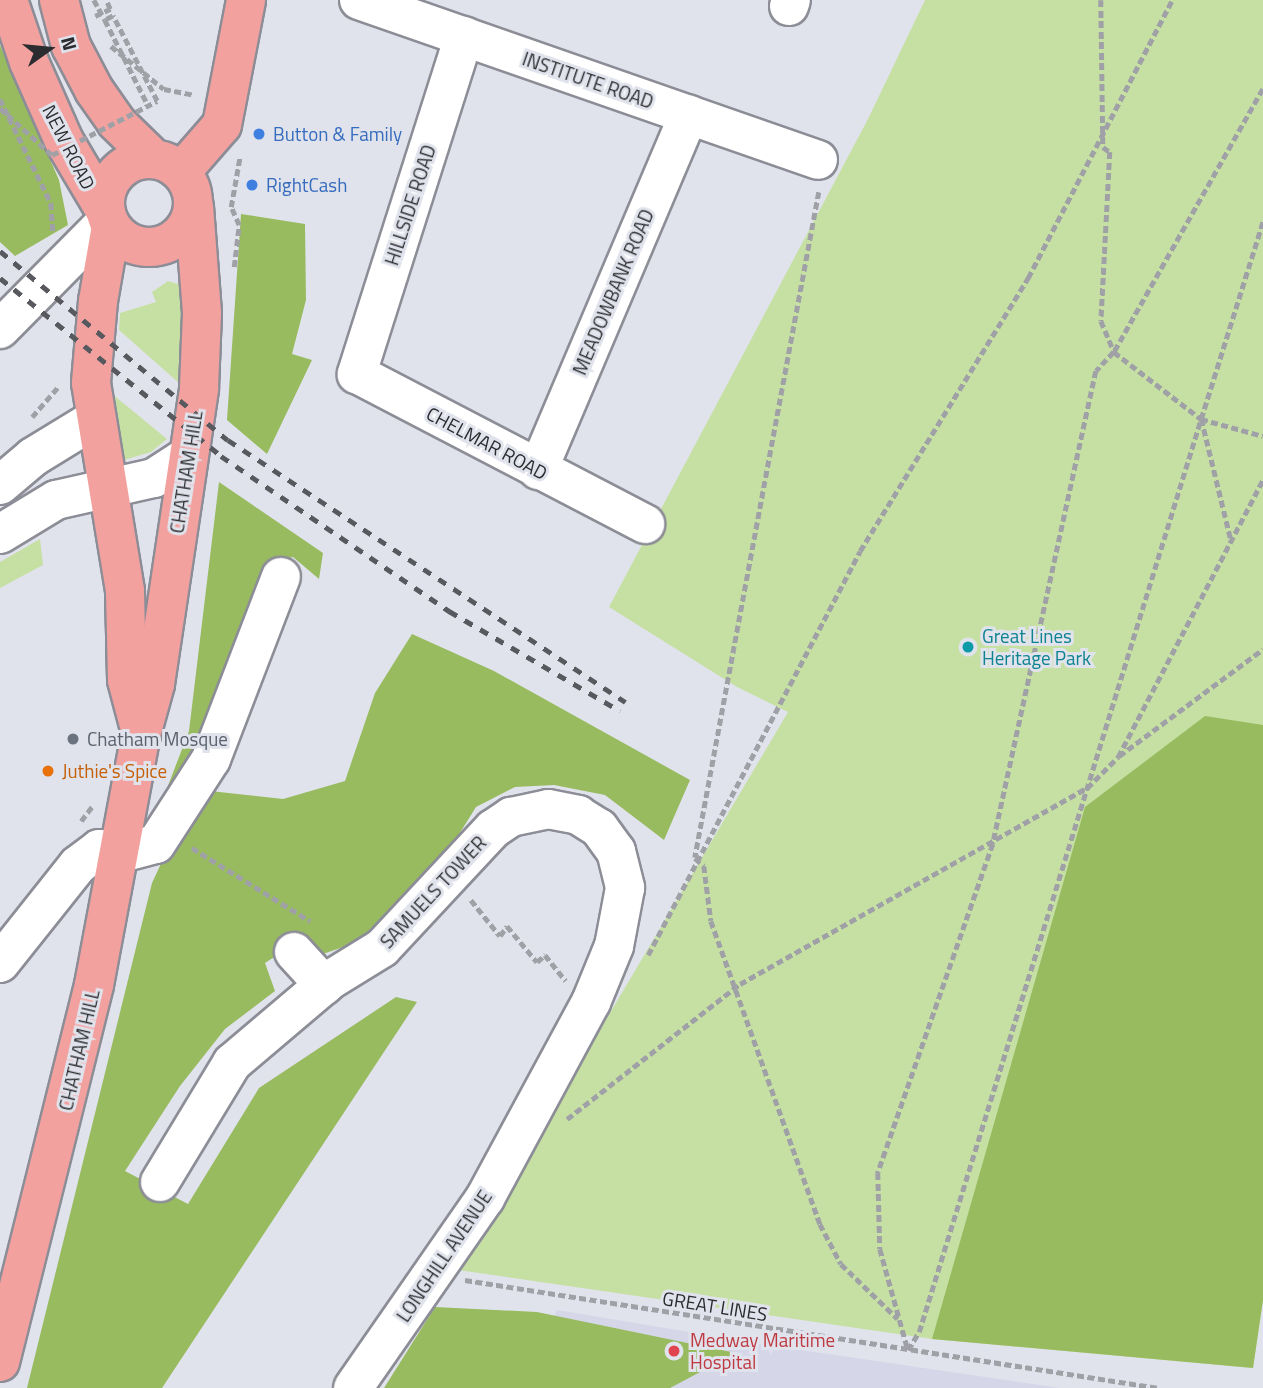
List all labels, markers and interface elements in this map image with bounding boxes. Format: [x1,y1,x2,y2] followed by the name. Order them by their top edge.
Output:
[14,14,84,84] north arrow
[54,33,85,54] text: N
[520,47,656,113] street label: INSTITUTE ROAD
[38,101,100,193] street label: NEW ROAD
[273,123,402,145] place label: Button & Family
[251,126,267,142] marker: Button & Family
[380,142,440,268] street label: HILLSIDE ROAD
[266,174,347,196] place label: RightCash
[244,177,260,193] marker: RightCash
[568,206,658,378] street label: MEADOWBANK ROAD
[423,402,551,484] street label: CHELMAR ROAD
[165,409,207,535] street label: CHATHAM HILL
[982,625,1091,669] place label: Great Lines Heritage Park
[960,639,976,655] marker: Great Lines Heritage Park
[87,728,228,750] place label: Chatham Mosque
[65,731,81,747] marker: Chatham Mosque
[62,760,167,782] place label: Juthie's Spice
[40,763,56,779] marker: Juthie's Spice
[375,831,491,953] street label: SAMUELS TOWER
[54,987,104,1113] street label: CHATHAM HILL
[392,1186,496,1326] street label: LONGHILL AVENUE
[661,1286,769,1326] street label: GREAT LINES
[690,1329,835,1373] place label: Medway Maritime Hospital
[664,1341,684,1361] marker: Medway Maritime Hospital

